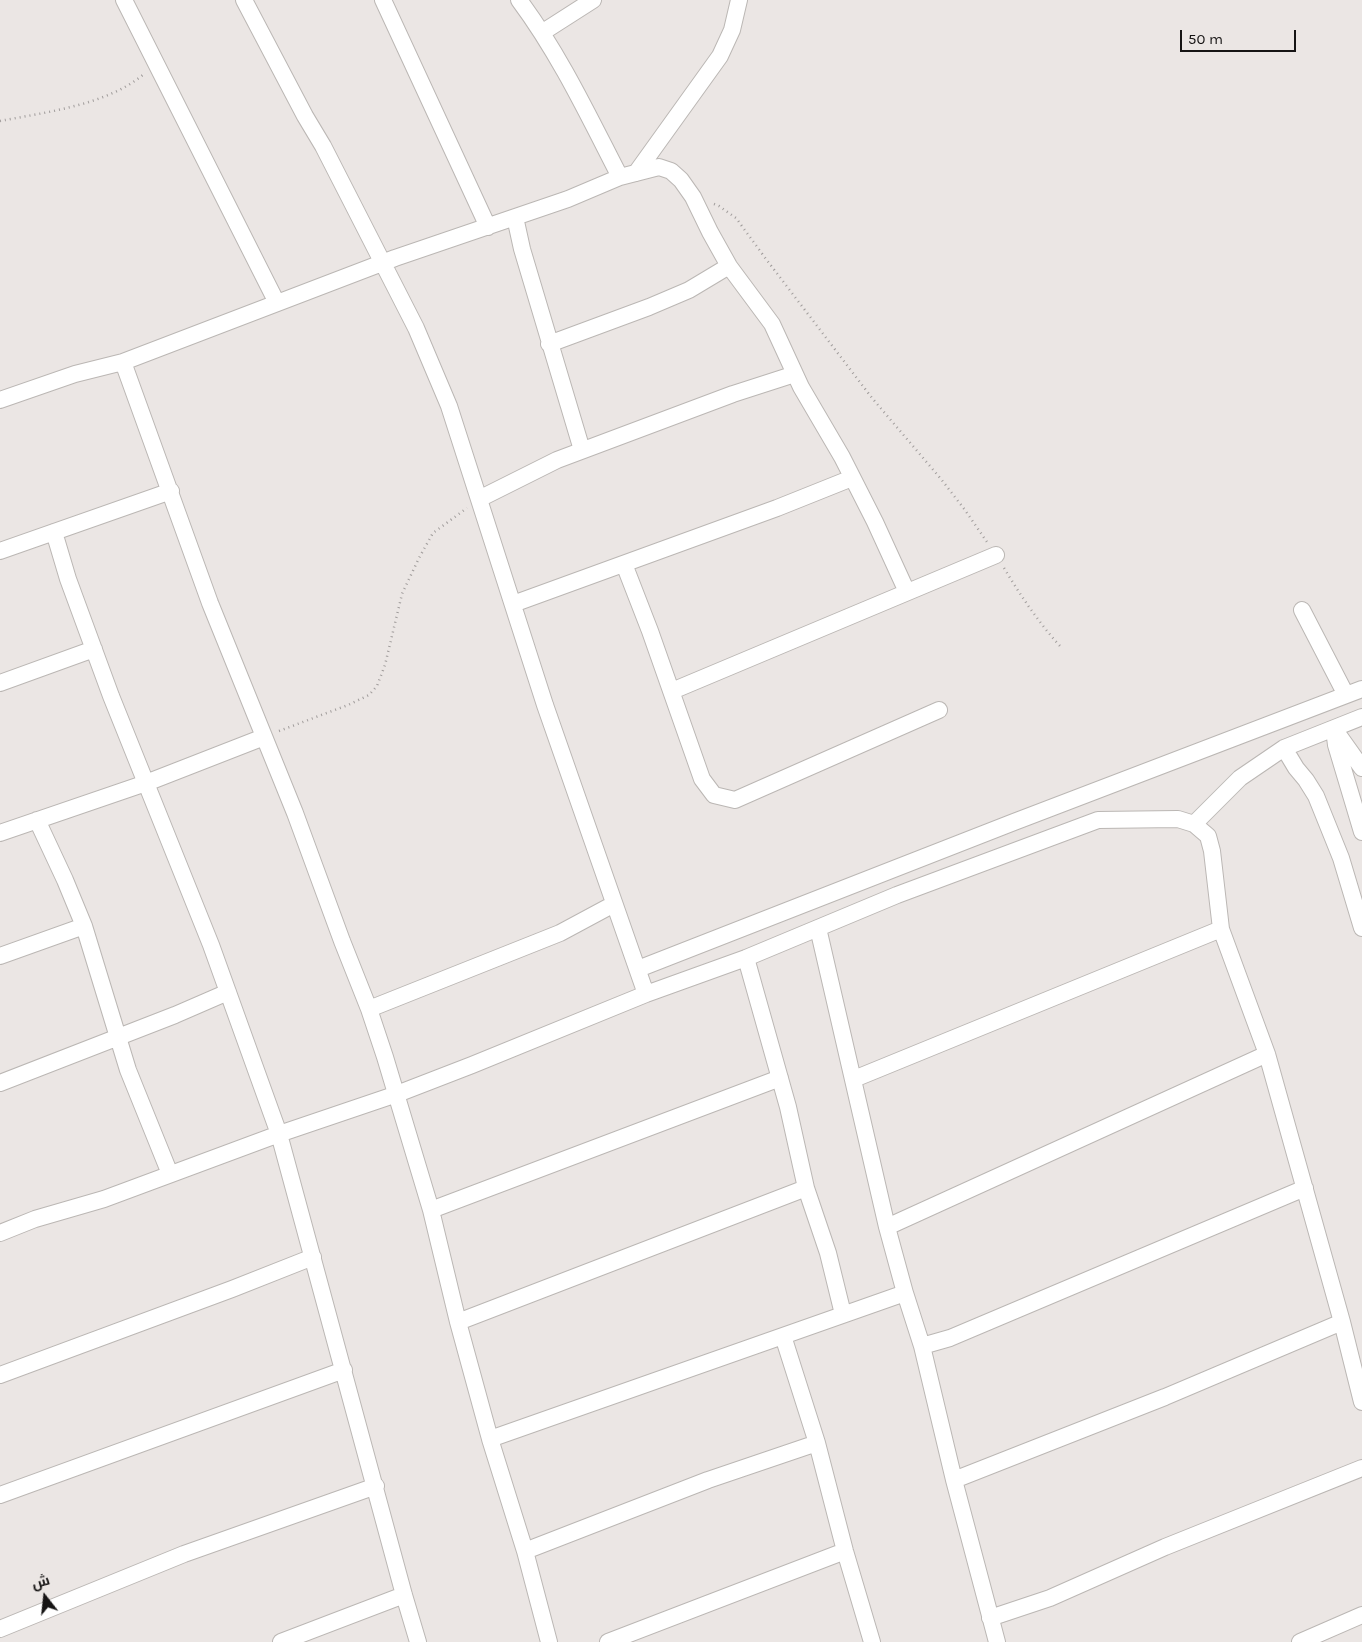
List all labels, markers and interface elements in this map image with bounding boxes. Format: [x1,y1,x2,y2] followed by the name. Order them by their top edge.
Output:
[1182,20,1298,52] scale bar
[1188,30,1223,48] text: 50 m
[30,1571,52,1593] text: ش
[20,1572,70,1622] north arrow

